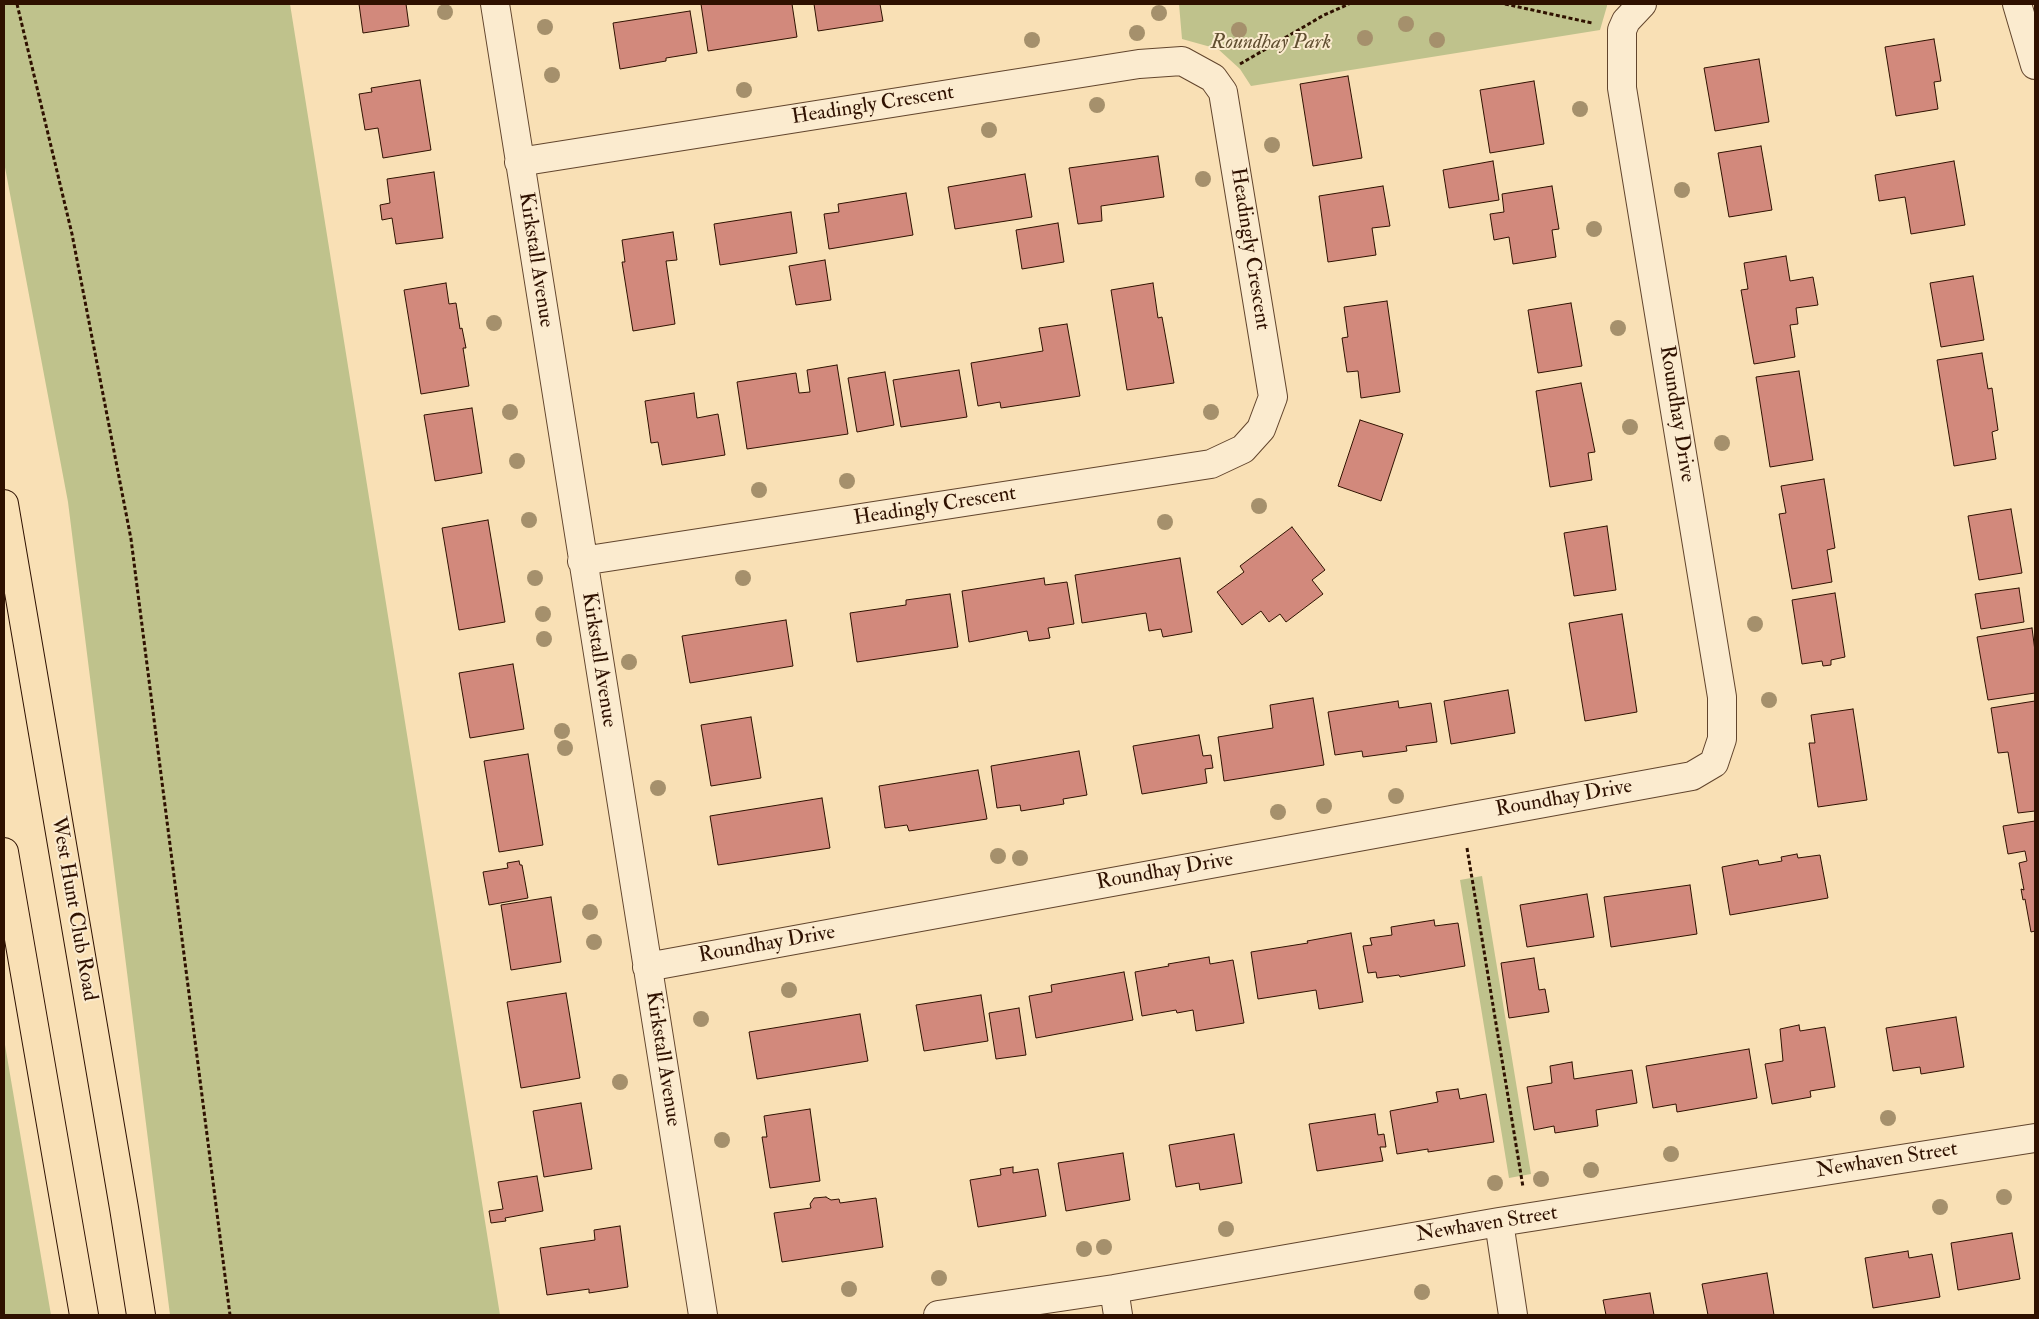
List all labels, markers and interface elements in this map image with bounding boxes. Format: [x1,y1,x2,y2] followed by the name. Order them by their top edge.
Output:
[1211,30,1331,56] park label: Roundhay Park
[790,81,956,131] street label: Headingly Crescent
[1224,166,1274,332] street label: Headingly Crescent
[512,191,558,329] street label: Kirkstall Avenue
[1653,344,1699,484] street label: Roundhay Drive
[852,482,1018,532] street label: Headingly Crescent
[575,591,621,729] street label: Kirkstall Avenue
[1494,775,1634,823] street label: Roundhay Drive
[44,815,102,1003] street label: West Hunt Club Road
[1095,848,1235,896] street label: Roundhay Drive
[697,921,837,969] street label: Roundhay Drive
[639,990,685,1128] street label: Kirkstall Avenue
[1814,1137,1960,1185] street label: Newhaven Street
[1414,1201,1560,1249] street label: Newhaven Street

